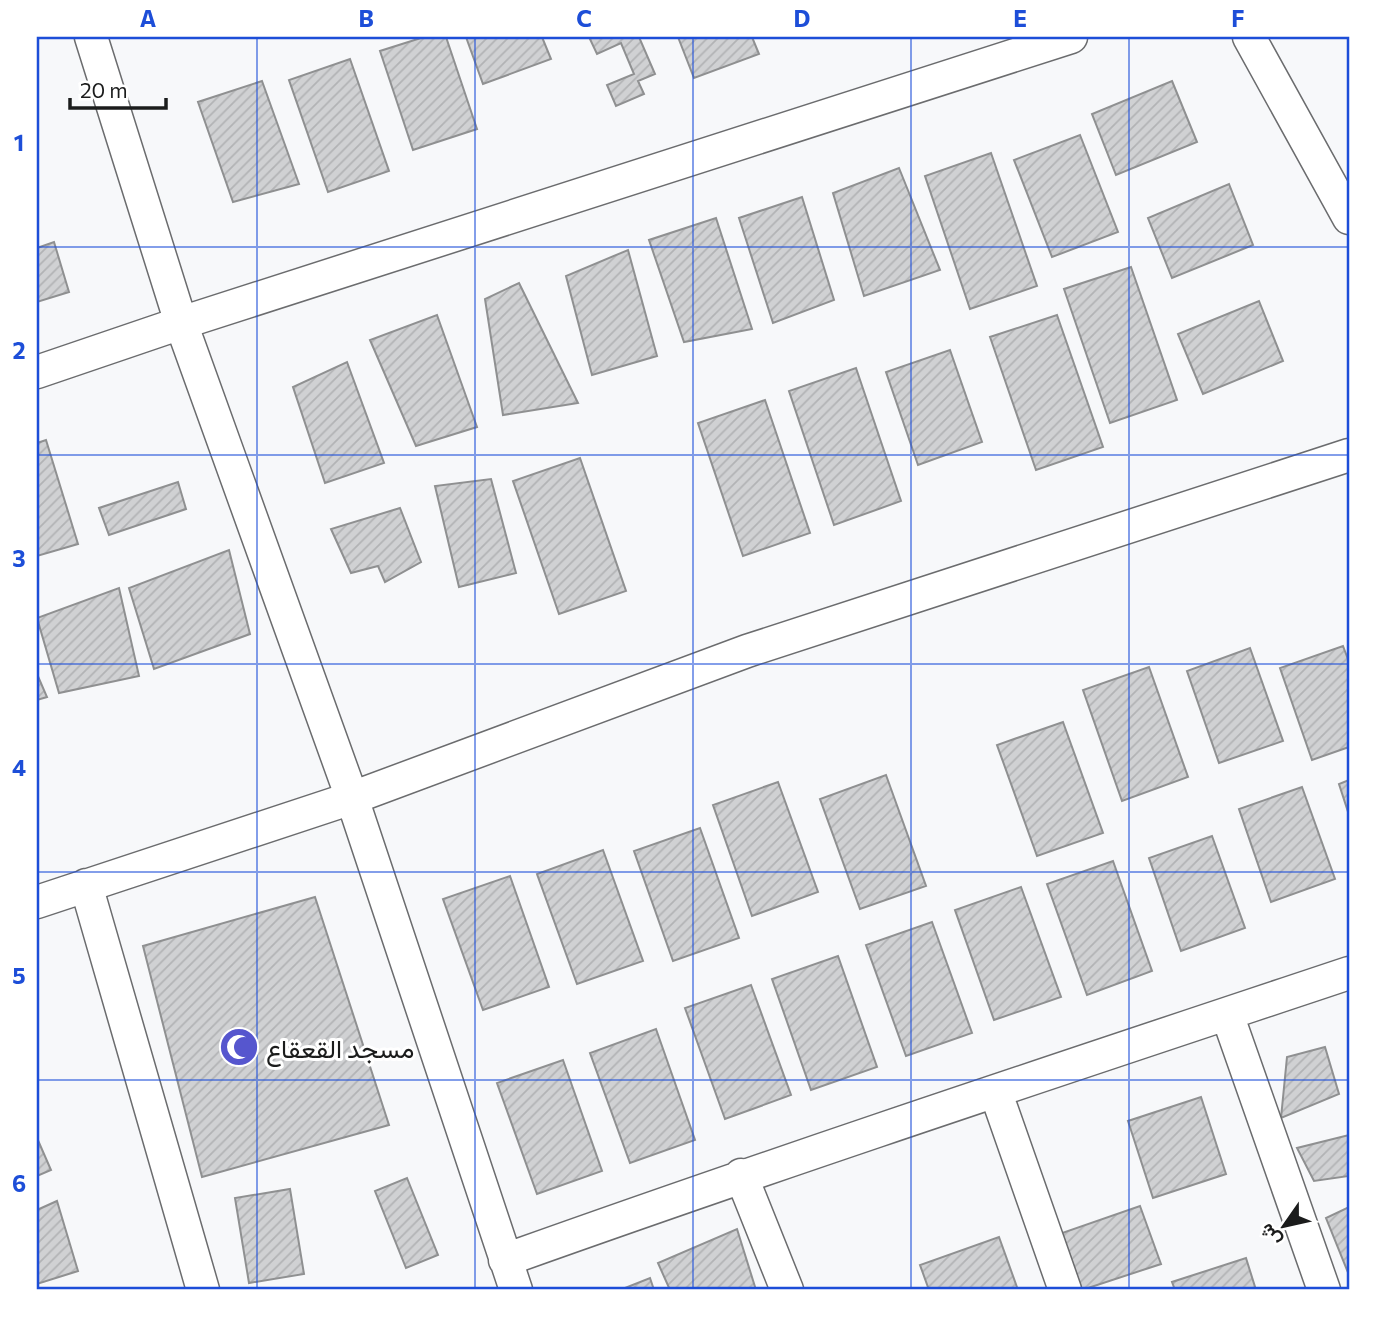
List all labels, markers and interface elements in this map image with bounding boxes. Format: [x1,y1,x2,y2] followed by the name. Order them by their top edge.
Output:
[140,4,157,32] text: A
[358,4,374,32] text: B
[576,4,592,32] text: C
[794,4,811,32] text: D
[1013,4,1027,32] text: E
[1231,4,1245,32] text: F
[70,66,166,110] scale bar
[80,77,128,102] text: 20 m
[14,128,24,156] text: 1
[12,336,26,364] text: 2
[12,544,26,572] text: 3
[12,753,26,781] text: 4
[12,961,26,989] text: 5
[218,1026,260,1068] mosque icon: مسجد القعقاع
[266,1032,414,1067] place label: مسجد القعقاع
[12,1169,26,1197] text: 6
[1250,1190,1320,1260] north arrow
[1253,1219,1286,1252] text: ش

